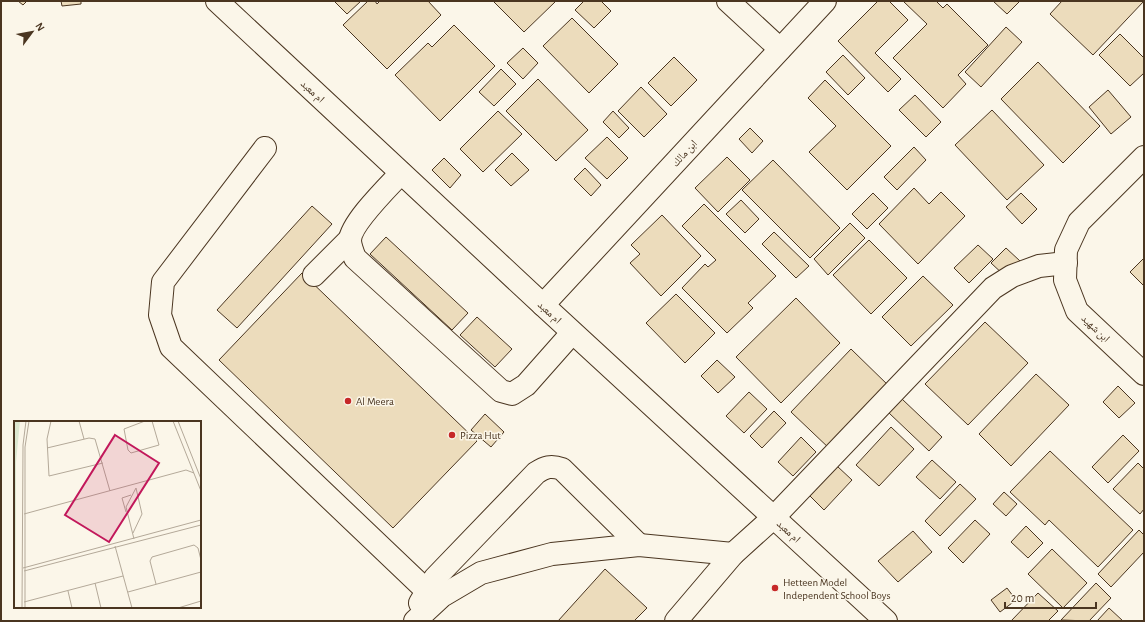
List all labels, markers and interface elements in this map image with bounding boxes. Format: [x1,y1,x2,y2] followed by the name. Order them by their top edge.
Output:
[12,12,52,52] north arrow
[33,21,47,33] text: N
[298,78,327,106] street label: ام معبد
[669,138,700,170] street label: ابن مالك
[535,299,564,327] street label: ام معبد
[1079,312,1112,345] street label: ابن شهيد
[343,396,353,406] marker: Al Meera
[356,396,394,407] place label: Al Meera
[14,421,201,608] inset map
[447,430,457,440] marker: Pizza Hut
[460,430,501,441] place label: Pizza Hut
[774,518,803,546] street label: ام معبد
[783,577,890,601] place label: Hetteen Model Independent School Boys
[770,583,780,593] marker: Hetteen Model Independent School Boys
[1005,584,1096,610] scale bar
[1011,592,1034,604] text: 20 m

